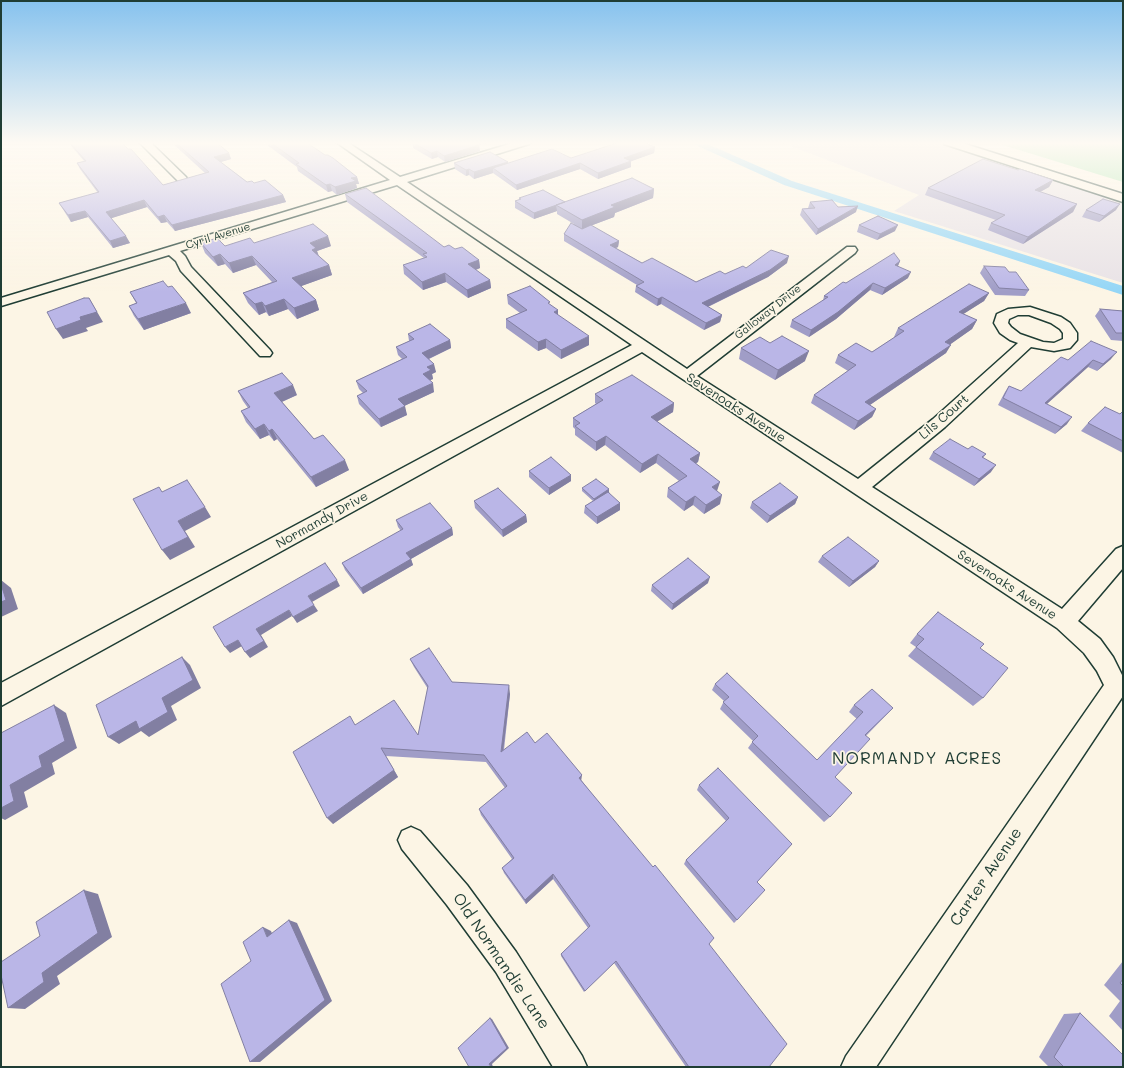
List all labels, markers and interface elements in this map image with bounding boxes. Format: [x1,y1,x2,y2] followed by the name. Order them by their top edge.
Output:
[184,220,252,252] street label: Cyril Avenue
[732,282,804,342] street label: Galloway Drive
[683,370,789,446] street label: Sevenoaks Avenue
[916,391,972,443] street label: Lils Court
[273,488,371,552] street label: Normandy Drive
[954,547,1060,623] street label: Sevenoaks Avenue
[832,749,1002,769] district label: NORMANDY ACRES
[946,824,1026,930] street label: Carter Avenue
[448,889,554,1033] street label: Old Normandie Lane

